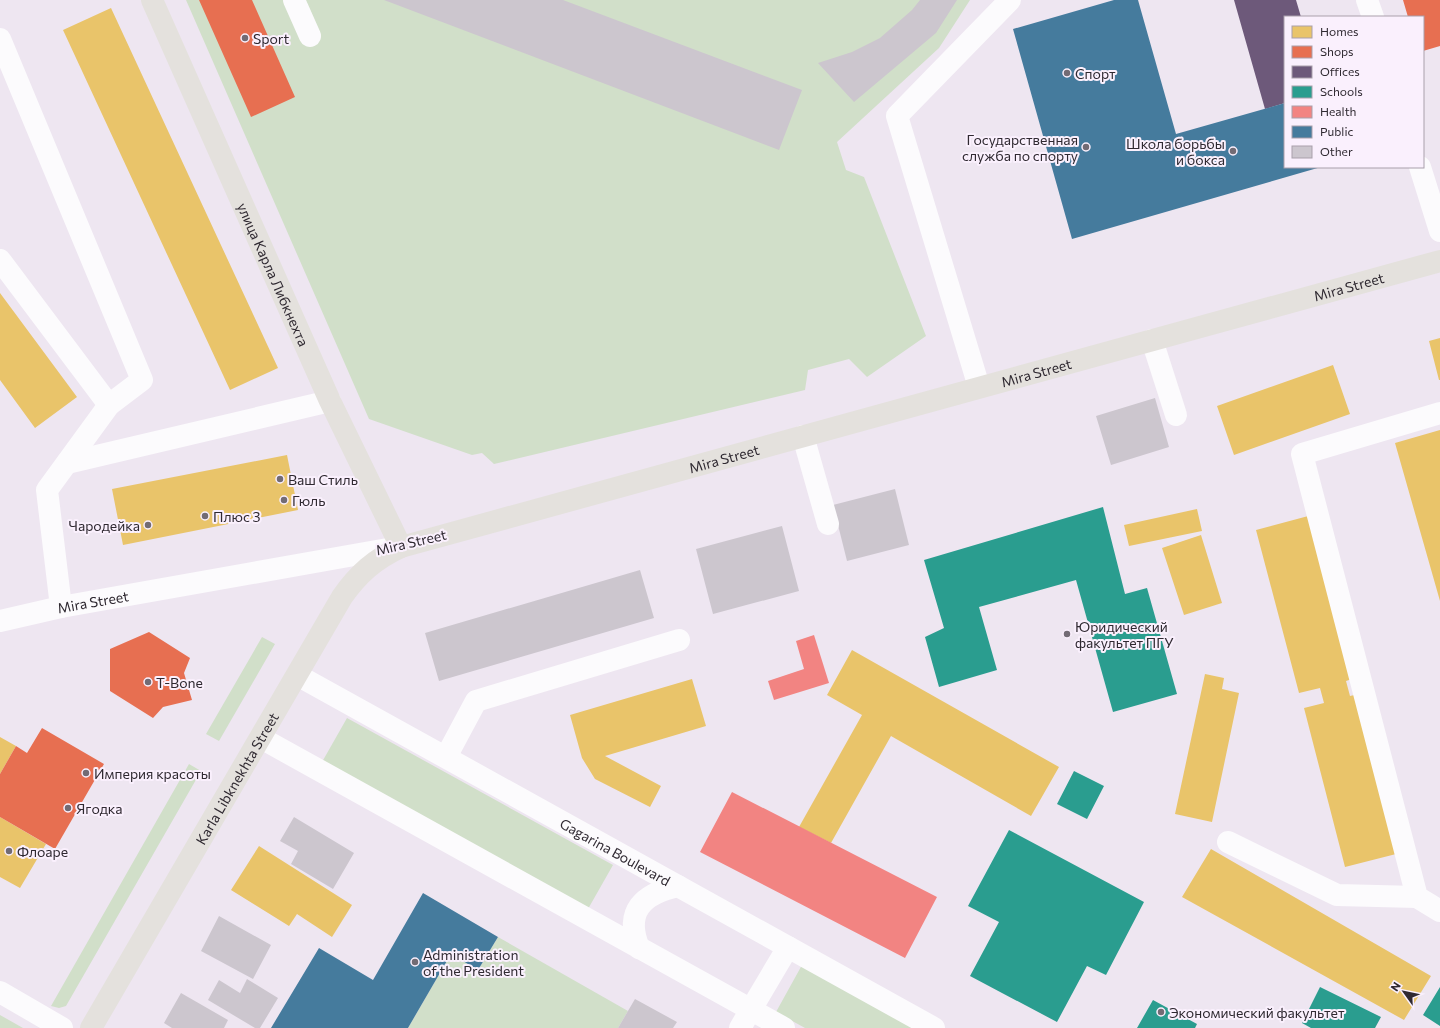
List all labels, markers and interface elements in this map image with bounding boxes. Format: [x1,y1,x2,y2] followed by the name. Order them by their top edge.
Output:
[1284,16,1424,168] legend
[1320,24,1358,38] text: Homes
[253,30,289,47] place label: Sport
[240,33,250,43] marker: Sport
[1320,44,1354,58] text: Shops
[1320,64,1360,78] text: Offices
[1075,65,1116,82] place label: Спорт
[1062,68,1072,78] marker: Спорт
[1320,84,1363,98] text: Schools
[1320,104,1356,118] text: Health
[1320,124,1353,138] text: Public
[962,131,1078,164] place label: Государственная служба по спорту
[1126,135,1225,168] place label: Школа борьбы и бокса
[1081,142,1091,152] marker: Государственная служба по спорту
[1320,144,1353,158] text: Other
[1228,146,1238,156] marker: Школа борьбы и бокса
[234,200,313,349] street label: улица Карла Либкнехта
[1312,268,1386,304] street label: Mira Street
[999,354,1074,390] street label: Mira Street
[687,440,761,476] street label: Mira Street
[288,471,358,488] place label: Ваш Стиль
[275,474,285,484] marker: Ваш Стиль
[292,492,325,509] place label: Гюль
[279,495,289,505] marker: Гюль
[213,508,261,525] place label: Плюс 3
[200,511,210,521] marker: Плюс 3
[68,517,140,534] place label: Чародейка
[143,520,153,530] marker: Чародейка
[374,526,448,558] street label: Mira Street
[56,587,130,616] street label: Mira Street
[1075,618,1174,651] place label: Юридический факультет ПГУ
[1062,629,1072,639] marker: Юридический факультет ПГУ
[156,674,203,691] place label: T-Bone
[143,677,153,687] marker: T-Bone
[191,709,282,847] street label: Karla Libknekhta Street
[94,765,211,782] place label: Империя красоты
[81,768,91,778] marker: Империя красоты
[76,800,123,817] place label: Ягодка
[63,803,73,813] marker: Ягодка
[557,814,674,889] street label: Gagarina Boulevard
[17,843,68,860] place label: Флоаре
[4,846,14,856] marker: Флоаре
[423,946,524,979] place label: Administration of the President
[410,957,420,967] marker: Administration of the President
[1384,972,1424,1012] north arrow
[1387,979,1403,993] text: N
[1169,1004,1345,1021] place label: Экономический факультет
[1156,1007,1166,1017] marker: Экономический факультет

